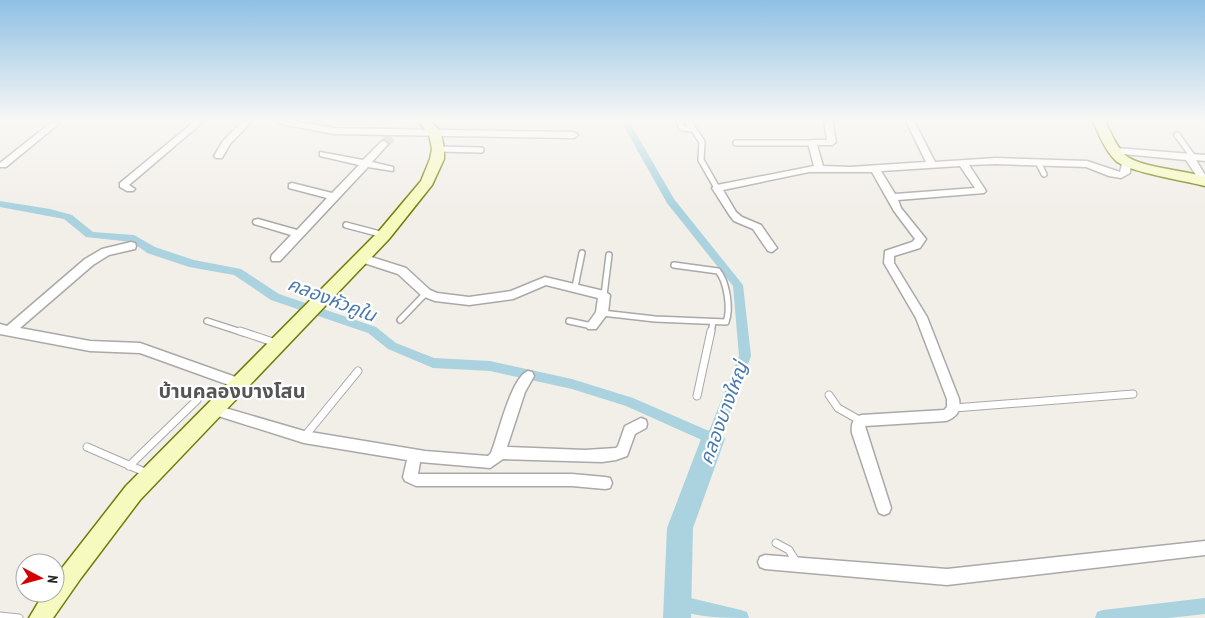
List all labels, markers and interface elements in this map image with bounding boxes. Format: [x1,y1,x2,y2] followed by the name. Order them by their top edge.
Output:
[284,271,381,328] water label: คลองหัวคูใน
[693,356,754,467] water label: คลองบางใหญ่
[158,378,306,404] district label: บ้านคลองบางโสน
[15,553,65,603] north arrow
[44,575,62,584] text: N

